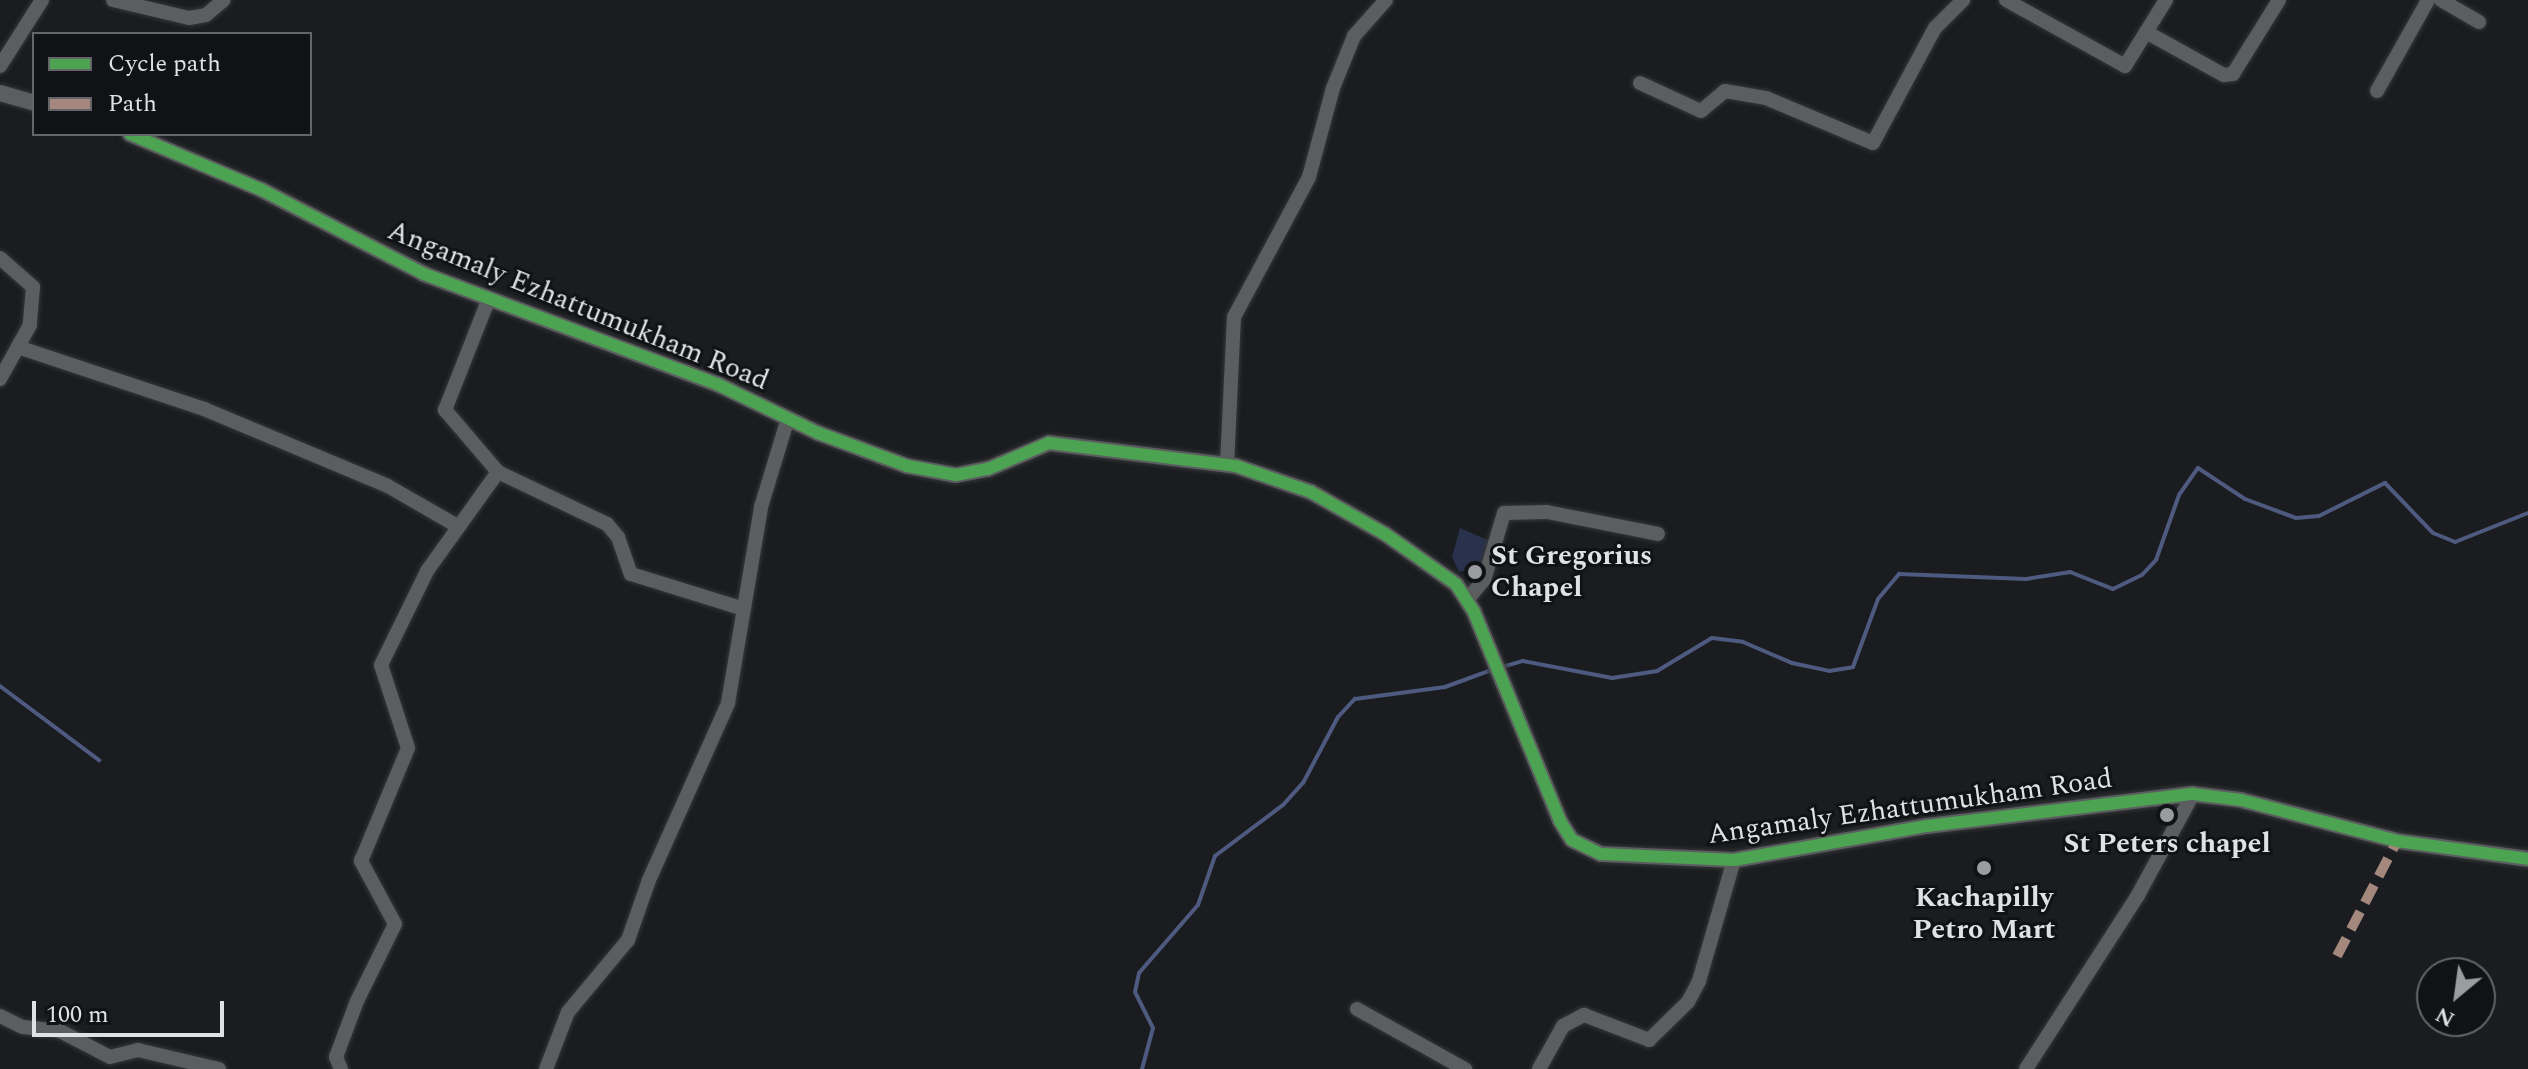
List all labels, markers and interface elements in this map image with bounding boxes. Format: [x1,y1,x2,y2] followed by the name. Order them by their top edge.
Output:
[32,32,312,136] legend
[108,46,221,82] text: Cycle path
[108,86,157,122] text: Path
[383,214,773,398] street label: Angamaly Ezhattumukham Road
[1491,539,1652,605] place label: St Gregorius Chapel
[1466,563,1484,581] marker: St Gregorius Chapel
[1706,762,2114,852] street label: Angamaly Ezhattumukham Road
[2158,806,2176,824] marker: St Peters chapel
[2063,827,2271,861] place label: St Peters chapel
[1975,859,1993,877] marker: Kachapilly Petro Mart
[1913,881,2055,947] place label: Kachapilly Petro Mart
[2416,957,2496,1037] north arrow
[36,985,228,1035] scale bar
[46,997,109,1033] text: 100 m
[2429,998,2461,1035] text: N

